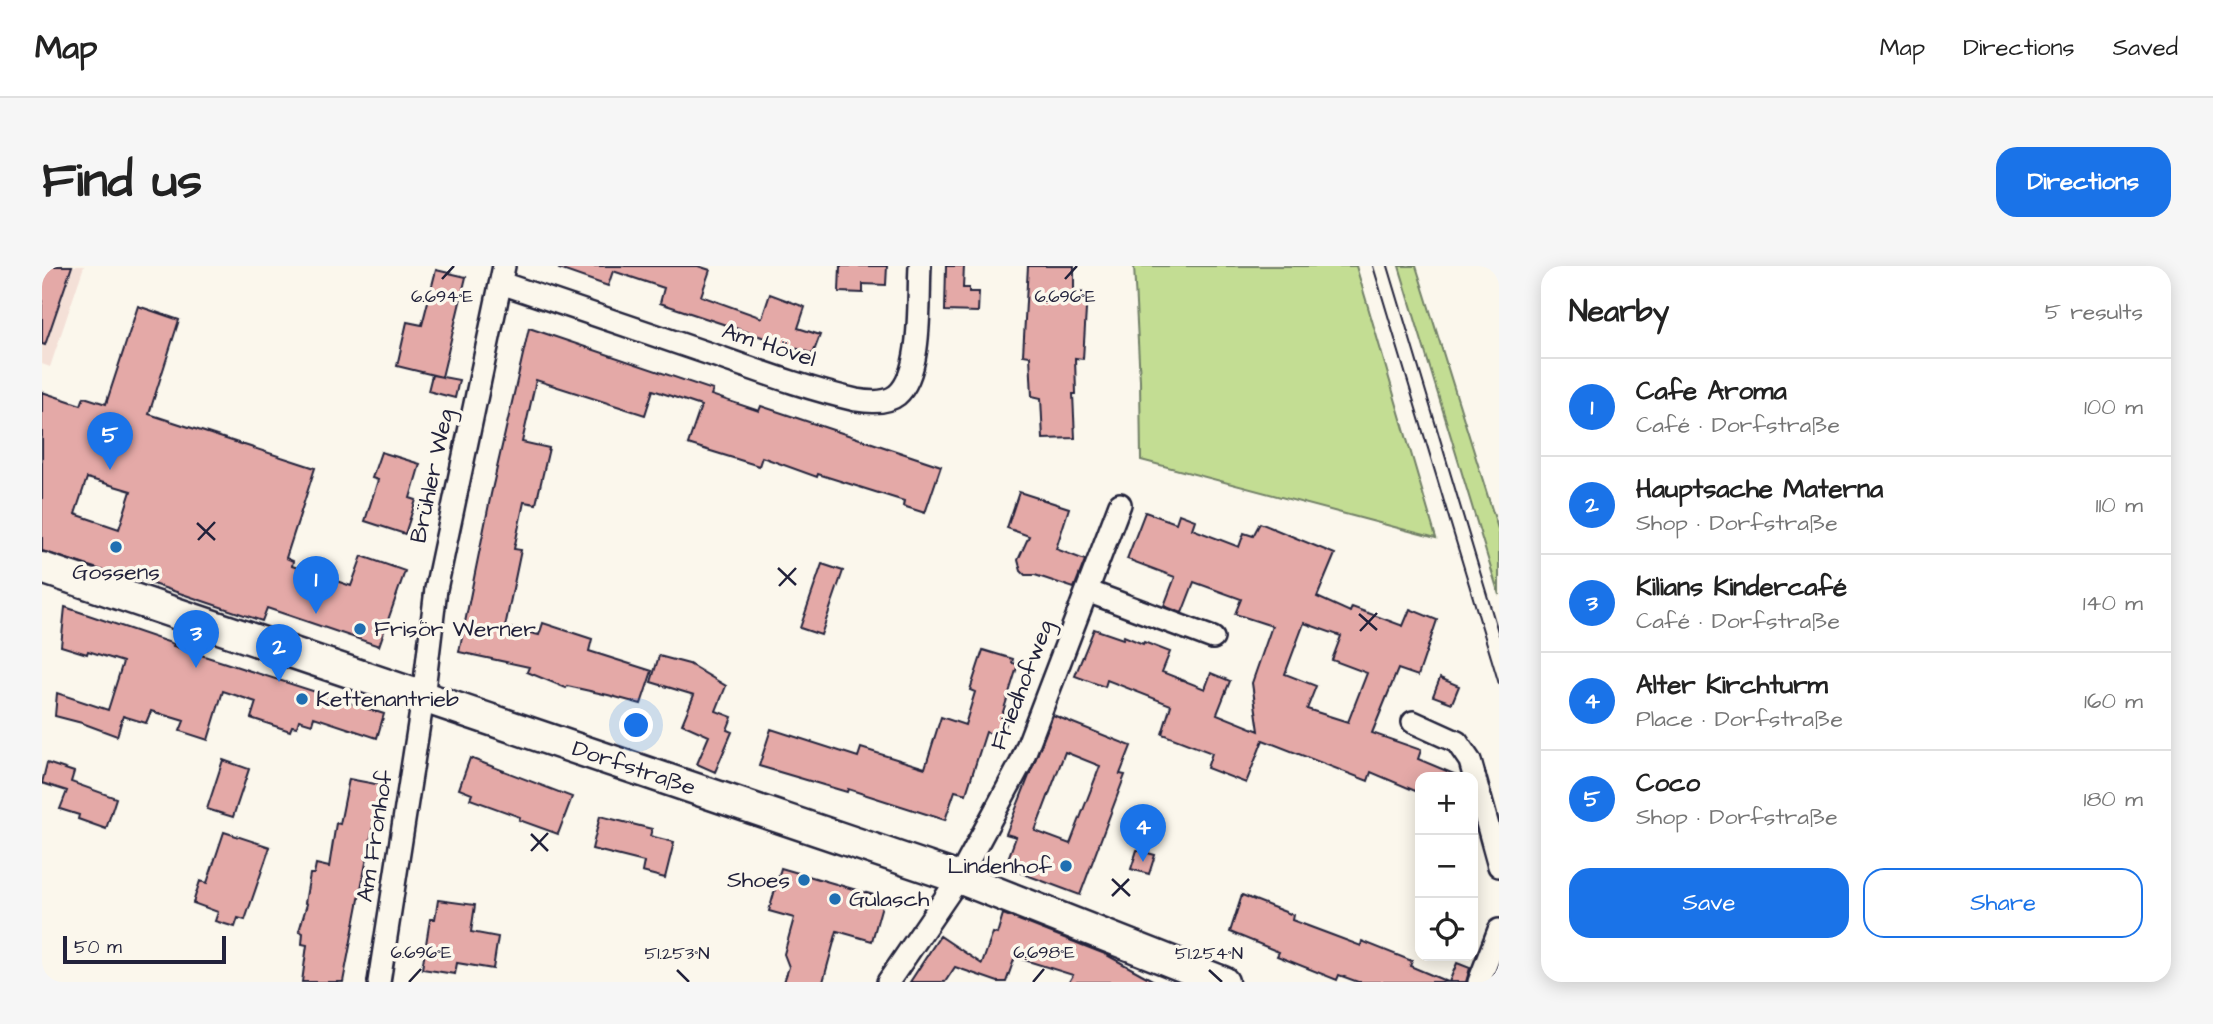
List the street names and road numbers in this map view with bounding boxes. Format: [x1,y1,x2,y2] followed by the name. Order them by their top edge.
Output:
[718,315,820,375] street label: Am Hövel
[402,406,463,546] street label: Brühler Weg
[982,615,1063,755] street label: Friedhofweg
[568,732,700,804] street label: Dorfstraße
[349,768,401,904] street label: Am Fronhof

